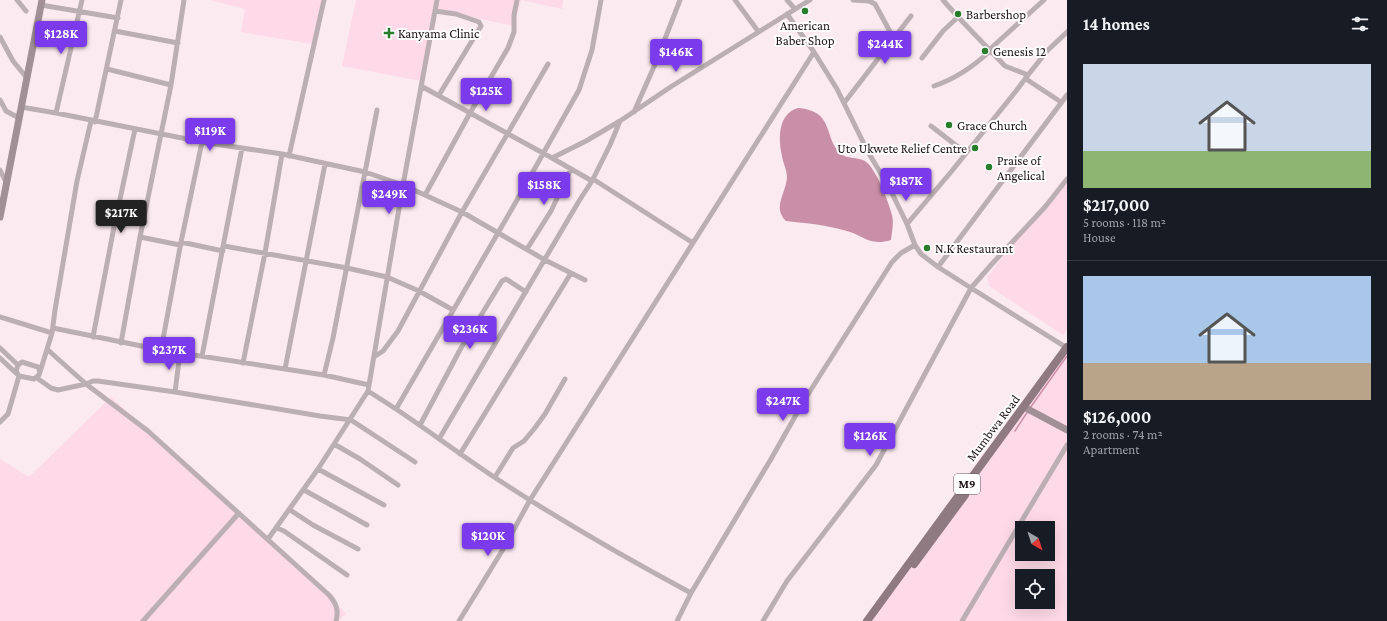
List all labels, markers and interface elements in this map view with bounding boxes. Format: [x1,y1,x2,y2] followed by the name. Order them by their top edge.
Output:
[800,6,810,16] marker: American Baber Shop
[966,7,1026,22] place label: Barbershop
[953,9,963,19] marker: Barbershop
[1349,13,1371,35] icon: filters
[1083,15,1150,34] text: 14 homes
[776,18,835,48] place label: American Baber Shop
[33,21,89,55] pin: $128K
[44,26,78,41] text: $128K
[398,26,480,41] place label: Kanyama Clinic
[383,27,395,39] marker: Kanyama Clinic
[857,31,913,65] pin: $244K
[867,36,903,51] text: $244K
[648,39,704,73] pin: $146K
[659,44,693,59] text: $146K
[993,44,1046,59] place label: Genesis 12
[980,46,990,56] marker: Genesis 12
[458,78,514,112] pin: $125K
[470,83,502,98] text: $125K
[1191,90,1263,162] icon: home
[182,118,238,152] pin: $119K
[957,118,1027,133] place label: Grace Church
[944,120,954,130] marker: Grace Church
[194,123,226,138] text: $119K
[837,141,967,156] place label: Uto Ukwete Relief Centre
[970,143,980,153] marker: Uto Ukwete Relief Centre
[997,153,1046,183] place label: Praise of Angelical
[984,162,994,172] marker: Praise of Angelical
[878,168,934,202] pin: $187K
[516,172,572,206] pin: $158K
[889,173,923,188] text: $187K
[527,177,561,192] text: $158K
[361,181,417,215] pin: $249K
[371,186,407,201] text: $249K
[1083,196,1150,215] text: $217,000
[93,200,149,234] pin: $217K
[105,205,137,220] text: $217K
[1083,215,1166,230] text: 5 rooms · 118 m²
[1083,230,1116,245] text: House
[935,241,1014,256] place label: N.K Restaurant
[922,243,932,253] marker: N.K Restaurant
[1191,302,1263,374] icon: home
[442,316,498,350] pin: $236K
[453,321,487,336] text: $236K
[141,337,197,371] pin: $237K
[152,342,186,357] text: $237K
[755,388,811,422] pin: $247K
[963,392,1023,464] street label: Mumbwa Road
[766,393,800,408] text: $247K
[1083,408,1151,427] text: $126,000
[842,423,898,457] pin: $126K
[1083,427,1163,442] text: 2 rooms · 74 m²
[853,428,887,443] text: $126K
[1083,442,1140,457] text: Apartment
[954,474,980,494] road number: M9
[1015,521,1055,561] north arrow
[1015,521,1055,609] map controls
[460,523,516,557] pin: $120K
[471,528,505,543] text: $120K
[1015,569,1055,609] button: locate

